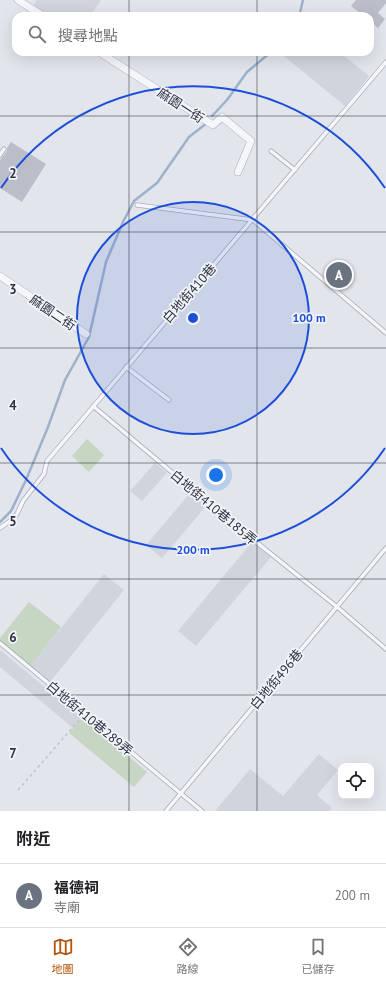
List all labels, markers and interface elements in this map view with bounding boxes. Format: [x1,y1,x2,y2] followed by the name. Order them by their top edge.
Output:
[12,12,374,56] search box
[26,23,48,45] icon: search
[58,26,118,45] text: 搜尋地點
[154,84,207,127] street label: 麻園一街
[9,165,17,182] text: 2
[159,260,220,327] street label: 白地街410巷
[326,260,352,290] pin: A
[9,281,17,298] text: 3
[26,291,79,334] street label: 麻園二街
[292,310,326,325] text: 100 m
[186,311,200,325] centre of rings
[9,397,17,414] text: 4
[206,465,226,485] your location
[167,466,260,548] street label: 白地街410巷185弄
[9,513,17,530] text: 5
[176,542,210,557] text: 200 m
[9,629,17,646] text: 6
[246,646,306,713] street label: 白地街496巷
[43,677,136,759] street label: 白地街410巷289弄
[9,745,17,762] text: 7
[338,763,374,799] map controls
[338,763,374,799] button: locate
[16,828,50,850] text: 附近
[54,878,99,897] text: 福德祠
[25,887,33,904] text: A
[335,887,370,904] text: 200 m
[54,899,80,916] text: 寺廟
[52,936,74,976] tab: 地圖
[177,936,199,976] tab: 路線
[302,936,335,976] tab: 已儲存

